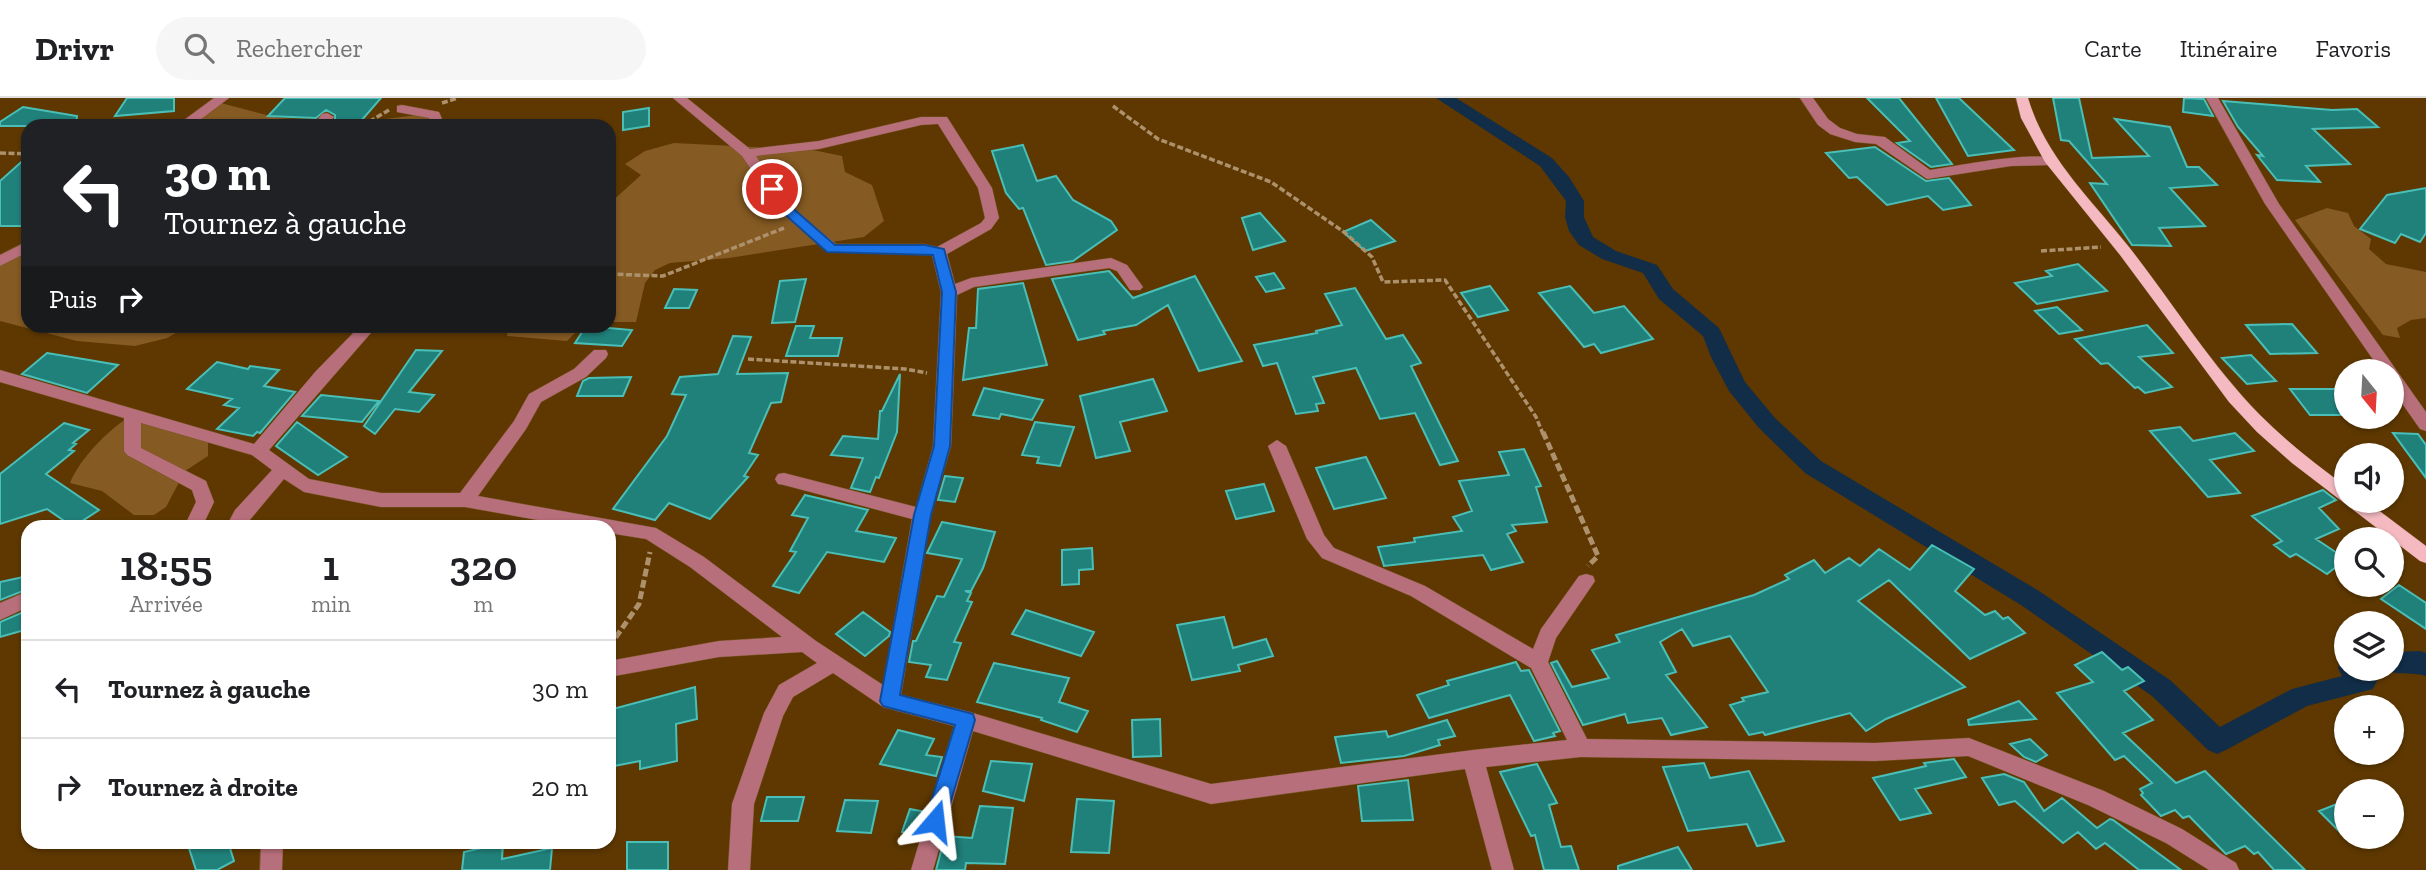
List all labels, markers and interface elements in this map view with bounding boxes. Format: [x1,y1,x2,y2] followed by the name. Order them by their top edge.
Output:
[156,17,646,80] search box
[35,29,114,68] text: Drivr
[180,29,218,67] icon: search
[236,32,363,64] text: Rechercher
[2084,34,2142,63] text: Carte
[2180,34,2277,63] text: Itinéraire
[2315,34,2391,63] text: Favoris
[164,144,270,203] text: 30 m
[49,147,140,238] icon: left
[742,159,802,219] pin
[753,170,791,208] icon: arrive
[164,204,407,242] text: Tournez à gauche
[111,280,149,318] icon: right
[49,283,97,315] text: Puis
[2334,359,2404,429] north arrow
[2334,359,2404,849] map controls
[2334,443,2404,513] button: sound
[2334,527,2404,597] button: search
[120,540,213,591] text: 18:55
[323,540,339,591] text: 1
[449,540,517,591] text: 320
[129,590,203,618] text: Arrivée
[311,590,351,618] text: min
[473,590,493,618] text: m
[2334,611,2404,681] button: layers
[49,670,87,708] icon: left
[108,673,310,705] text: Tournez à gauche
[532,673,588,705] text: 30 m
[2334,695,2404,765] button: +
[49,768,87,806] icon: right
[108,771,298,803] text: Tournez à droite
[531,771,588,803] text: 20 m
[2334,779,2404,849] button: −
[898,784,972,858] position arrow

